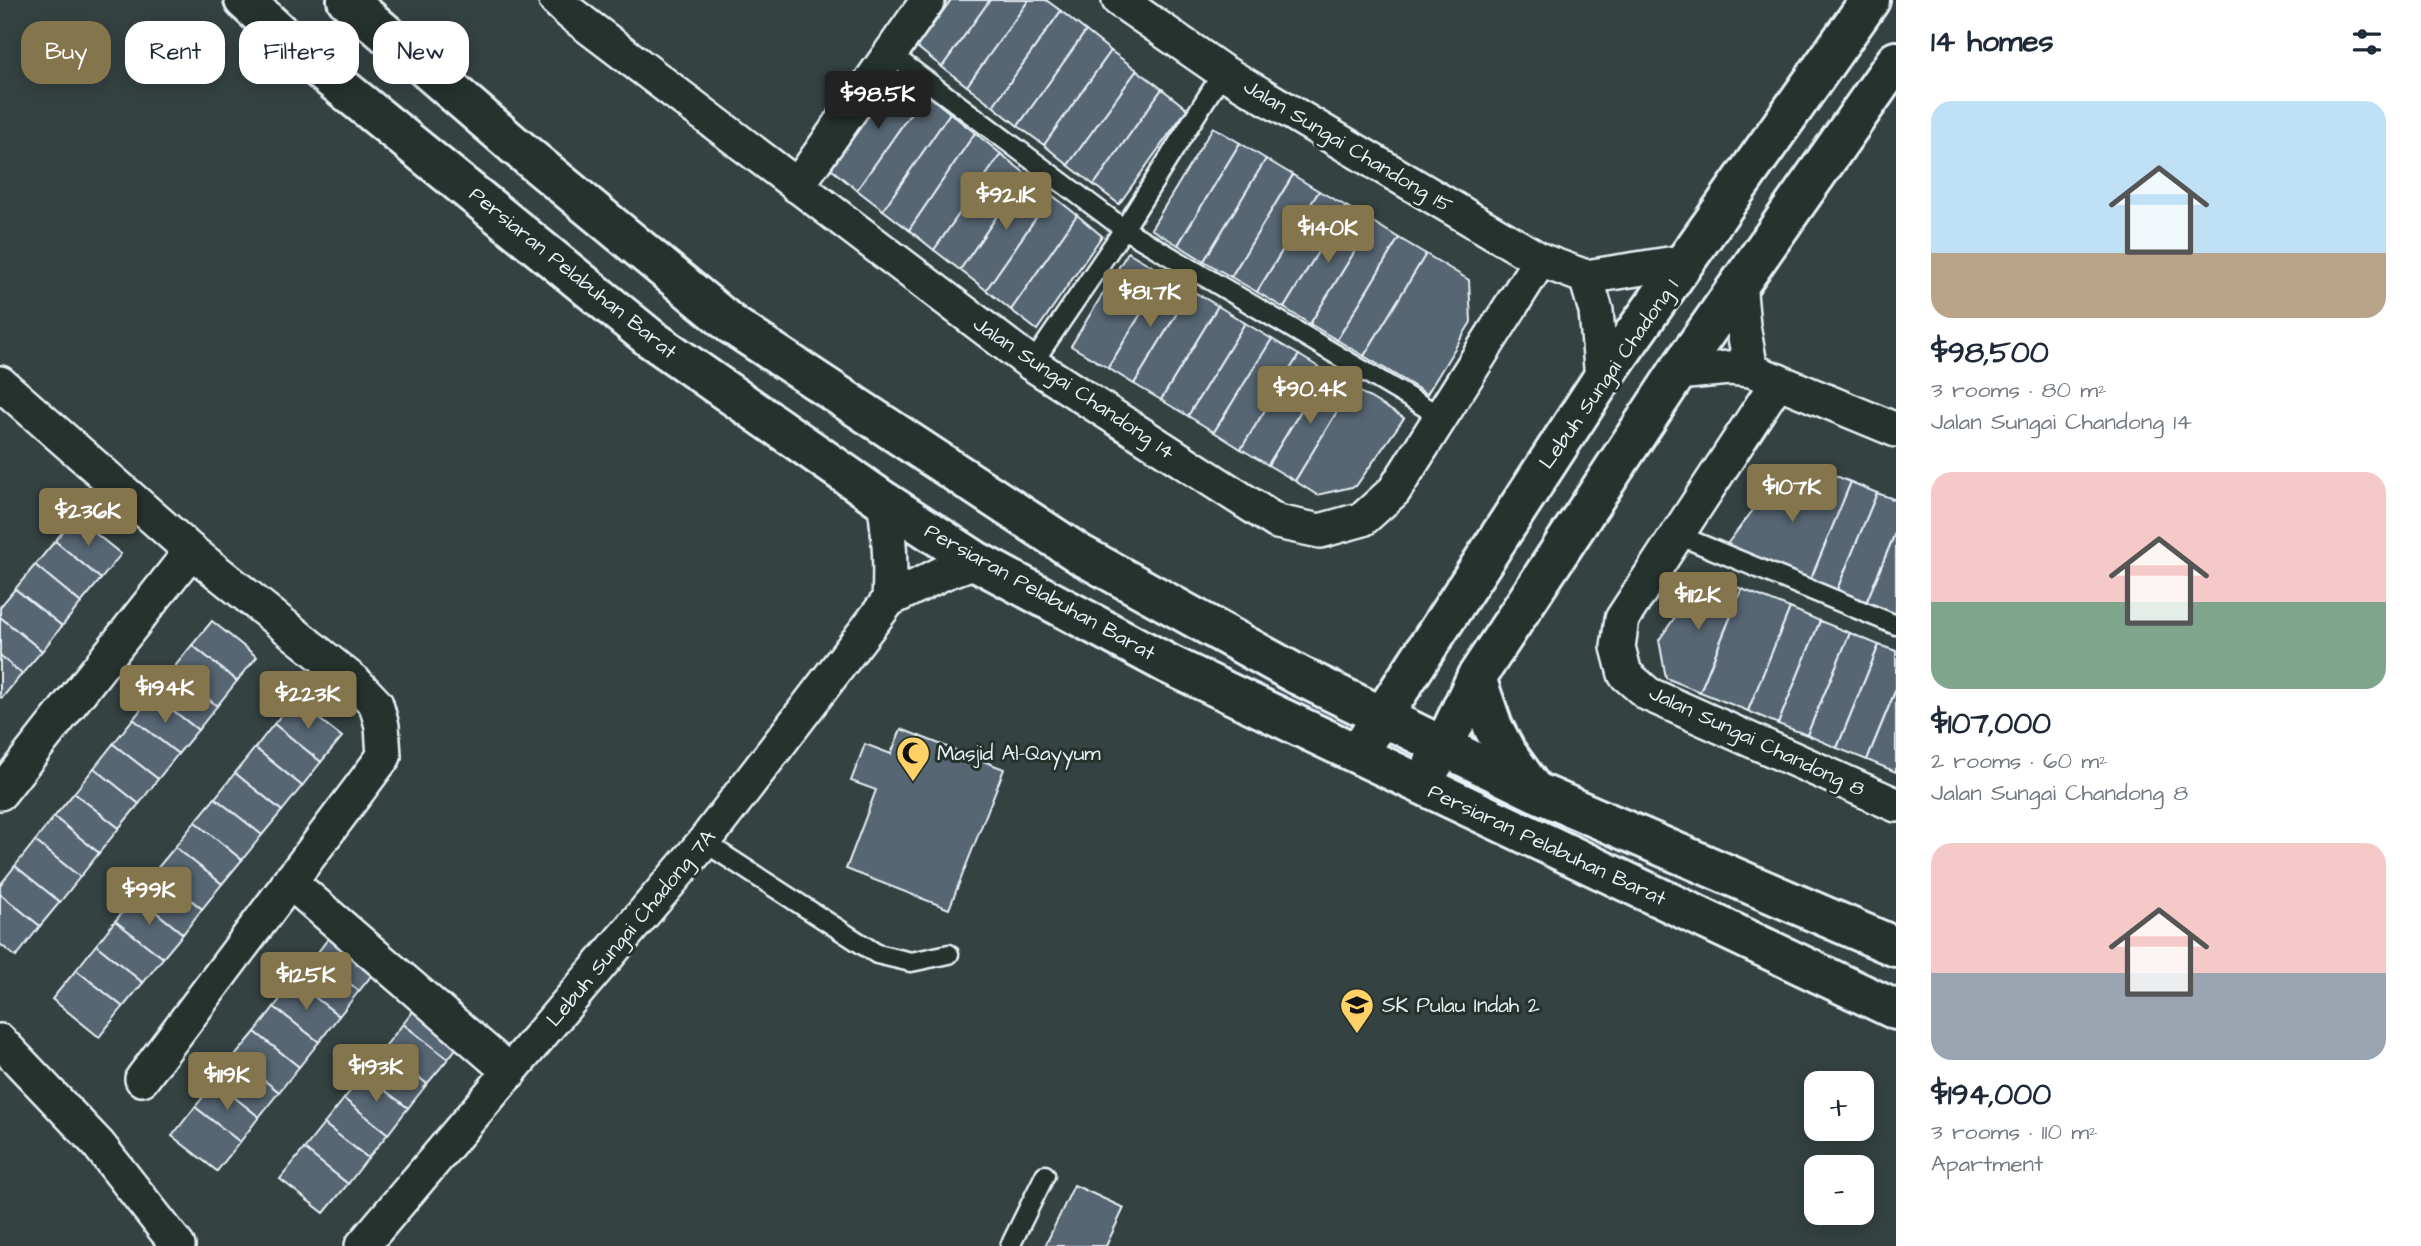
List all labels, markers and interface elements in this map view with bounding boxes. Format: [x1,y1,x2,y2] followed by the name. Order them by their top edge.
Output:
[21,21,111,84] chip: Buy
[125,21,225,84] chip: Rent
[239,21,359,84] chip: Filters
[373,21,469,84] chip: New
[1931,21,2054,63] text: 14 homes
[2348,23,2386,61] icon: filters
[821,72,935,131] pin: $98.5K
[1237,72,1458,222] street label: Jalan Sungai Chandong 15
[841,78,915,110] text: $98.5K
[2096,147,2222,273] icon: home
[949,173,1063,232] pin: $92.1K
[976,179,1036,211] text: $92.1K
[463,180,683,366] street label: Persiaran Pelabuhan Barat
[1279,205,1377,265] pin: $140K
[1298,212,1358,244] text: $140K
[1093,270,1207,329] pin: $81.7K
[1532,273,1687,476] street label: Lebuh Sungai Chadong 1
[1119,276,1181,308] text: $81.7K
[966,309,1181,468] street label: Jalan Sungai Chandong 14
[1931,332,2049,374] text: $98,500
[1253,366,1367,426] pin: $90.4K
[1273,373,1347,405] text: $90.4K
[1931,374,2107,406] text: 3 rooms · 80 m²
[1931,406,2192,438] text: Jalan Sungai Chandong 14
[1743,464,1841,524] pin: $107K
[1763,471,1821,503] text: $107K
[39,489,137,548] pin: $236K
[55,495,121,527] text: $236K
[919,516,1161,668] street label: Persiaran Pelabuhan Barat
[2096,518,2222,644] icon: home
[1649,572,1747,632] pin: $112K
[1675,579,1721,611] text: $112K
[116,666,214,725] pin: $194K
[136,672,194,704] text: $194K
[259,672,357,731] pin: $223K
[276,678,340,710] text: $223K
[1644,678,1870,806] street label: Jalan Sungai Chandong 8
[1931,703,2051,745] text: $107,000
[894,734,932,783] mosque icon: Masjid Al-Qayyum
[937,739,1101,770] place label: Masjid Al-Qayyum
[1931,745,2108,777] text: 2 rooms · 60 m²
[1423,777,1671,913] street label: Persiaran Pelabuhan Barat
[1931,777,2188,809] text: Jalan Sungai Chandong 8
[540,823,724,1034] street label: Lebuh Sungai Chadong 7A
[108,867,190,927] pin: $99K
[123,874,175,906] text: $99K
[2096,889,2222,1015] icon: home
[257,953,355,1012] pin: $125K
[276,959,336,991] text: $125K
[1338,986,1376,1035] school or university icon: SK Pulau Indah 2
[1382,991,1540,1020] place label: SK Pulau Indah 2
[327,1044,425,1104] pin: $193K
[349,1051,403,1083] text: $193K
[178,1052,276,1112] pin: $119K
[204,1059,250,1091] text: $119K
[1804,1071,1874,1225] map controls
[1804,1071,1874,1141] button: +
[1931,1074,2051,1116] text: $194,000
[1931,1116,2098,1148] text: 3 rooms · 110 m²
[1931,1148,2043,1180] text: Apartment
[1804,1155,1874,1225] button: −

